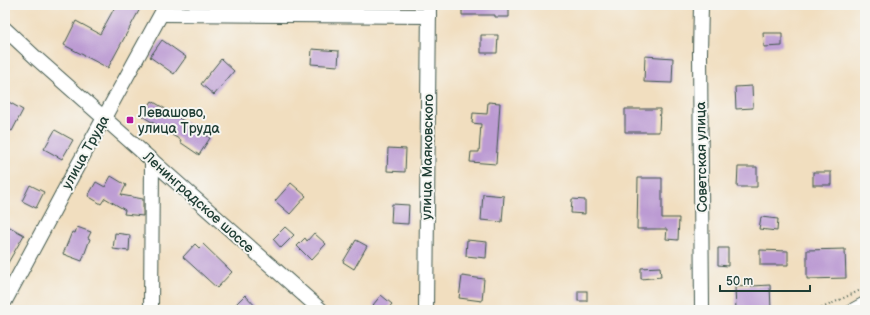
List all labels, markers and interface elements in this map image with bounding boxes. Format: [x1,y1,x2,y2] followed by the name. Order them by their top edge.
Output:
[418,94,437,220] street label: улица Маяковского
[692,101,711,213] street label: Советская улица
[137,104,221,137] place label: Левашово, улица Труда
[58,112,113,192] street label: улица Труда
[125,115,135,125] marker: Левашово, улица Труда
[139,147,258,257] street label: Ленинградское шоссе
[720,267,810,293] scale bar
[726,274,753,289] text: 50 m

